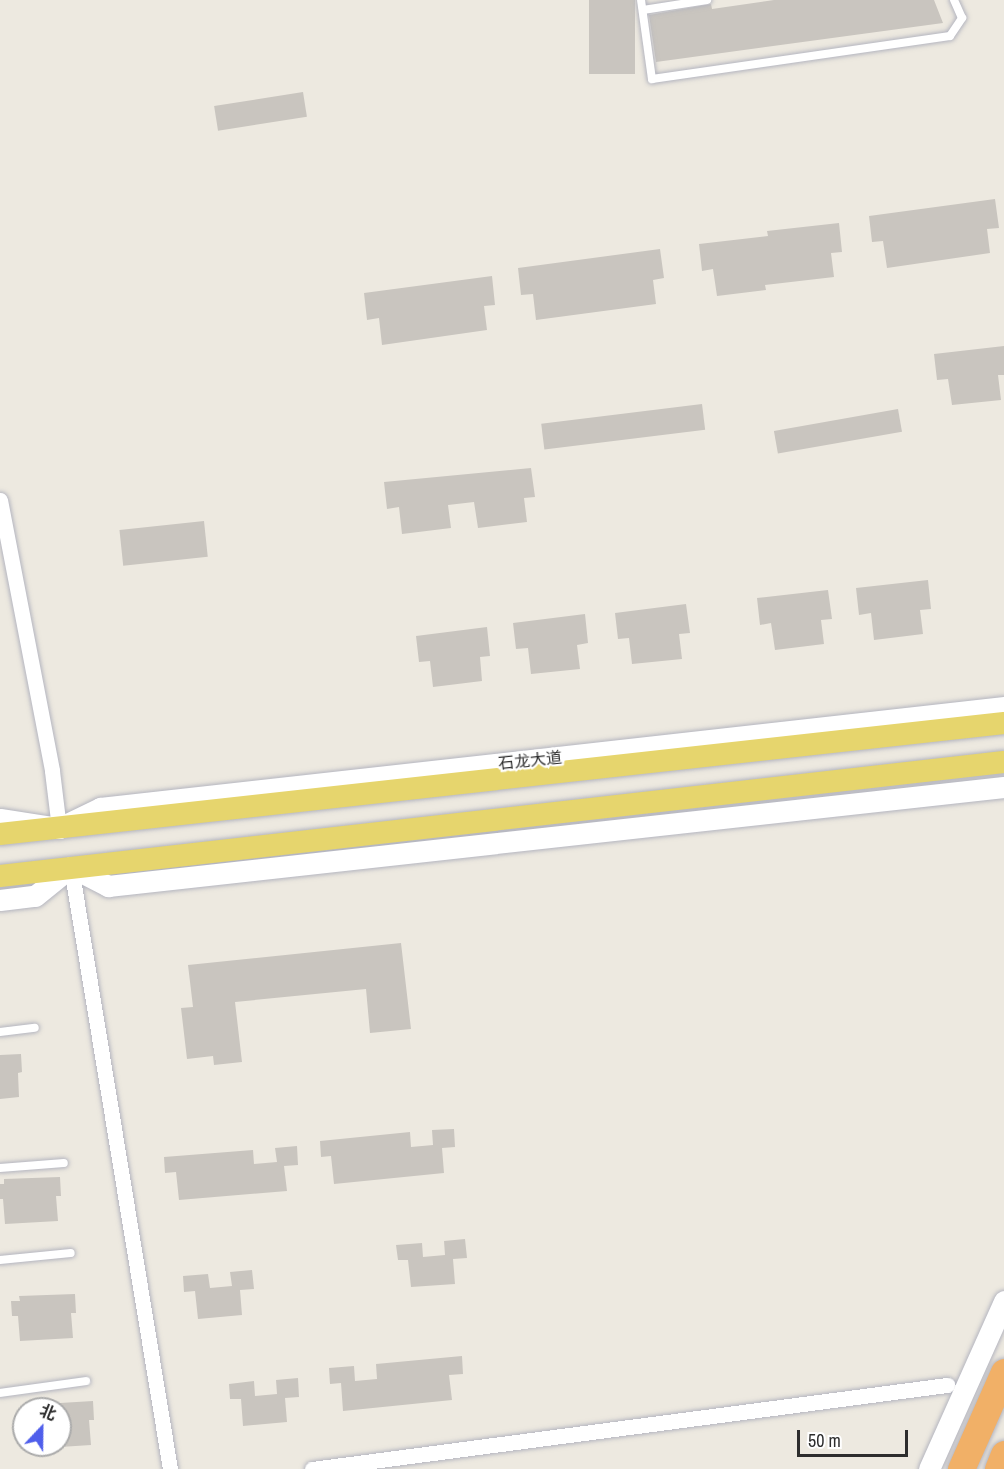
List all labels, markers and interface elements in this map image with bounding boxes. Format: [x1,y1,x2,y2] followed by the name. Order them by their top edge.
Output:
[497,747,563,773] street label: 石龙大道
[12,1397,72,1457] north arrow
[36,1399,60,1425] text: 北
[800,1418,911,1456] scale bar
[808,1428,841,1453] text: 50 m

